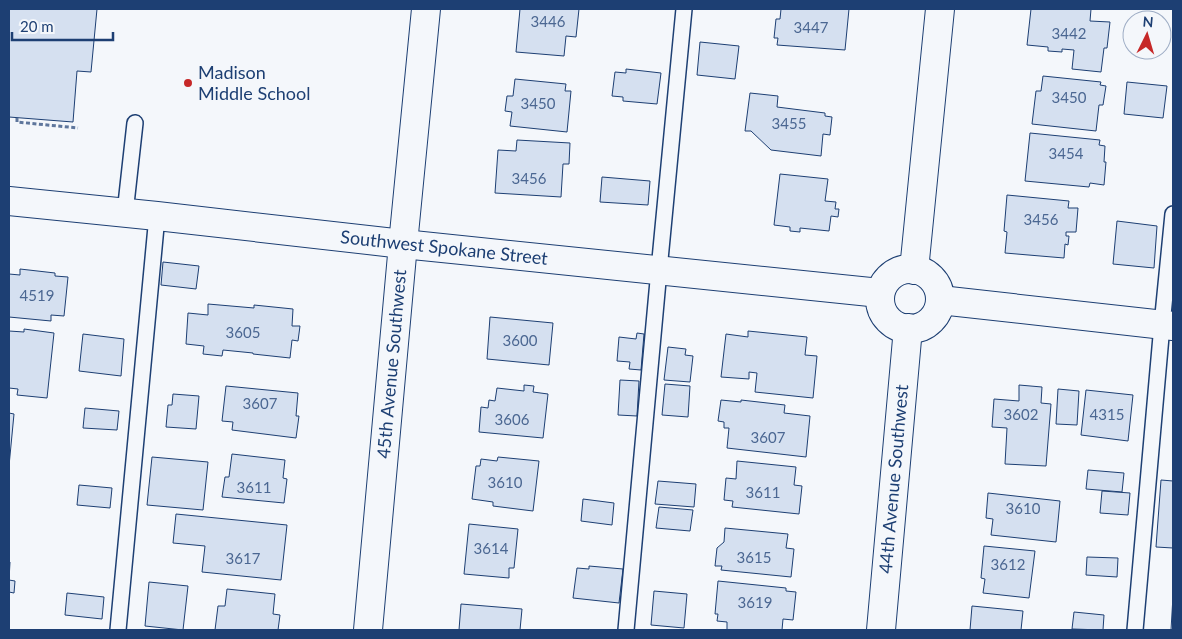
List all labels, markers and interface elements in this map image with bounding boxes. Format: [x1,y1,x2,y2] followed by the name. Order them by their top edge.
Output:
[12,10,114,42] scale bar
[1122,10,1172,60] north arrow
[531,12,566,30] house number: 3446
[1142,13,1154,30] text: N
[20,17,54,35] text: 20 m
[794,18,829,36] house number: 3447
[1052,24,1086,42] house number: 3442
[198,61,310,104] place label: Madison Middle School
[182,77,194,89] marker: Madison Middle School
[1052,88,1087,106] house number: 3450
[521,94,556,112] house number: 3450
[772,114,806,132] house number: 3455
[1049,144,1084,162] house number: 3454
[512,169,547,187] house number: 3456
[1024,210,1059,228] house number: 3456
[339,225,549,269] street label: Southwest Spokane Street
[372,268,410,459] street label: 45th Avenue Southwest
[20,286,54,304] house number: 4519
[226,323,260,341] house number: 3605
[503,331,538,349] house number: 3600
[874,383,912,574] street label: 44th Avenue Southwest
[243,394,278,412] house number: 3607
[1004,405,1038,423] house number: 3602
[1090,405,1124,423] house number: 4315
[495,410,530,428] house number: 3606
[751,428,786,446] house number: 3607
[488,473,523,491] house number: 3610
[237,478,271,496] house number: 3611
[746,483,780,501] house number: 3611
[1006,499,1041,517] house number: 3610
[474,539,509,557] house number: 3614
[737,548,771,566] house number: 3615
[226,549,261,567] house number: 3617
[991,555,1025,573] house number: 3612
[738,593,772,611] house number: 3619

